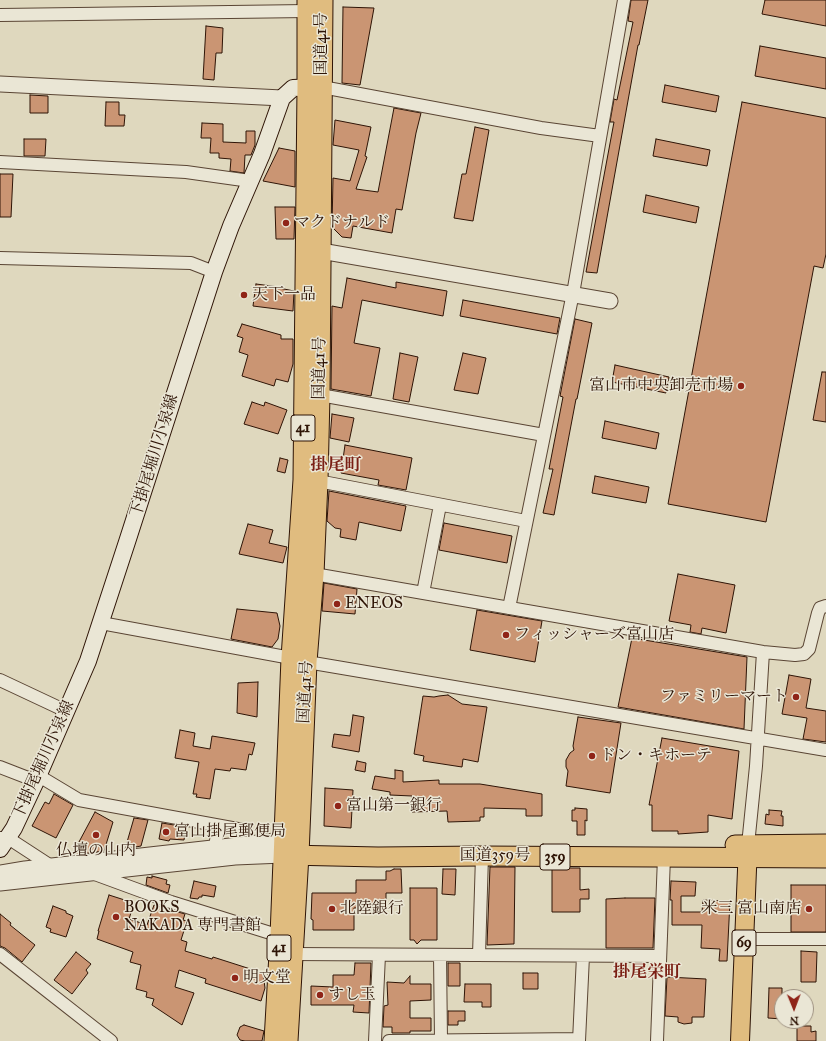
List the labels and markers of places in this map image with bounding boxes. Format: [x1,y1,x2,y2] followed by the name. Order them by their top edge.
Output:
[294,213,390,233] place label: マクドナルド
[281,218,291,228] marker: マクドナルド
[252,285,316,305] place label: 天下一品
[239,290,249,300] marker: 天下一品
[589,376,733,396] place label: 富山市中央卸売市場
[736,381,746,391] marker: 富山市中央卸売市場
[345,594,403,614] place label: ENEOS
[332,599,342,609] marker: ENEOS
[514,625,674,645] place label: フィッシャーズ富山店
[501,630,511,640] marker: フィッシャーズ富山店
[660,687,788,707] place label: ファミリーマート
[791,692,801,702] marker: ファミリーマート
[600,746,712,766] place label: ドン・キホーテ
[587,751,597,761] marker: ドン・キホーテ
[346,796,442,816] place label: 富山第一銀行
[333,801,343,811] marker: 富山第一銀行
[174,822,286,842] place label: 富山掛尾郵便局
[161,827,171,837] marker: 富山掛尾郵便局
[91,830,101,840] marker: 仏壇の山内
[56,841,136,861] place label: 仏壇の山内
[124,898,261,936] place label: BOOKS NAKADA 専門書館
[340,899,404,919] place label: 北陸銀行
[702,899,801,919] place label: 米三 富山南店
[327,904,337,914] marker: 北陸銀行
[804,904,814,914] marker: 米三 富山南店
[111,912,121,922] marker: BOOKS NAKADA 専門書館
[243,968,291,988] place label: 明文堂
[230,973,240,983] marker: 明文堂
[328,985,376,1005] place label: すし玉
[315,990,325,1000] marker: すし玉

